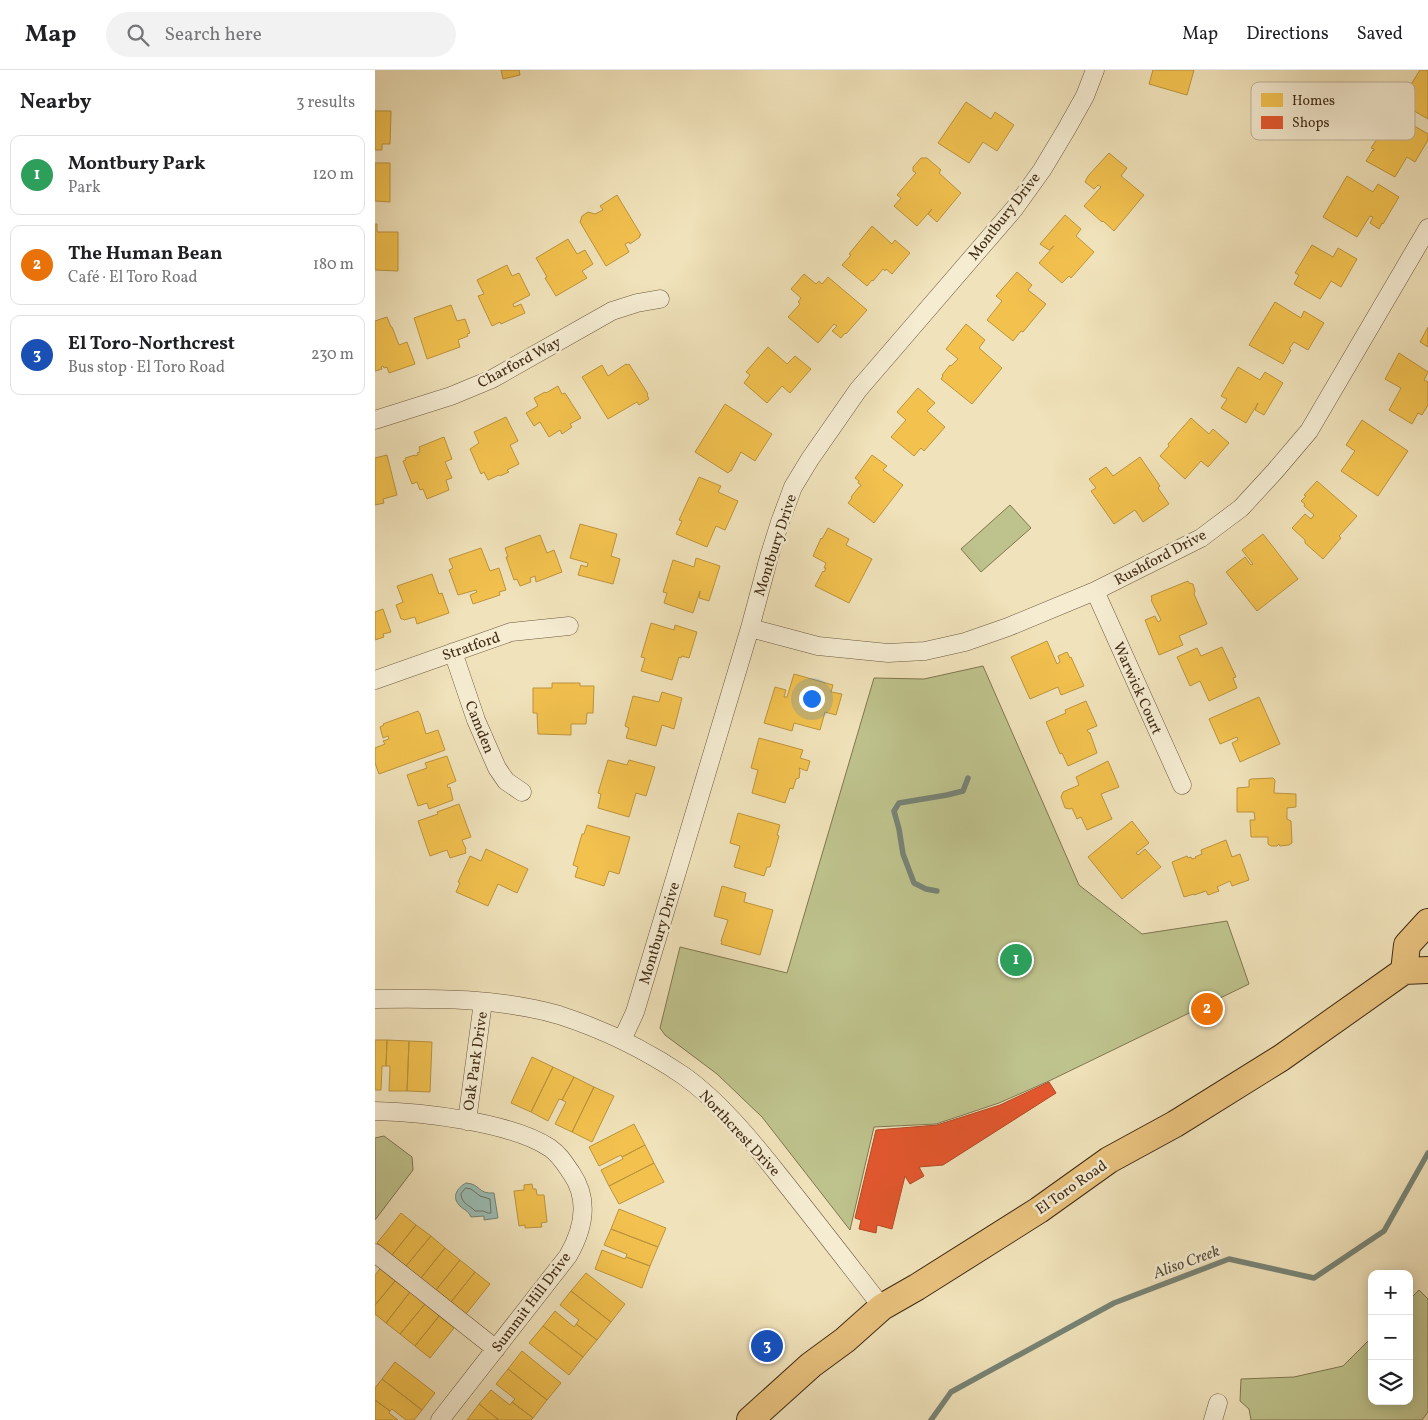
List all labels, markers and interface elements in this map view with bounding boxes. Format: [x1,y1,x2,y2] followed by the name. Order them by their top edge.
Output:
[106,12,456,57] search box
[25,18,76,52] text: Map
[124,21,152,49] icon: search
[164,22,262,48] text: Search here
[1182,22,1218,47] text: Map
[1246,22,1329,47] text: Directions
[1357,22,1403,47] text: Saved
[1251,82,1415,140] legend
[20,88,91,117] text: Nearby
[296,92,355,114] text: 3 results
[1292,92,1335,111] text: Homes
[1292,114,1330,133] text: Shops
[68,151,206,177] text: Montbury Park
[34,164,40,186] text: 1
[312,164,354,186] text: 120 m
[964,169,1046,265] street label: Montbury Drive
[68,177,101,199] text: Park
[68,241,222,267] text: The Human Bean
[33,254,41,276] text: 2
[313,254,354,276] text: 180 m
[68,267,197,289] text: Café · El Toro Road
[68,331,235,357] text: El Toro-Northcrest
[474,332,565,394] street label: Charford Way
[33,344,41,366] text: 3
[311,344,354,366] text: 230 m
[68,357,225,379] text: Bus stop · El Toro Road
[750,492,803,599] street label: Montbury Drive
[1111,525,1210,591] street label: Rushford Drive
[440,628,503,667] street label: Stratford
[1107,639,1166,738] street label: Warwick Court
[799,686,825,712] your location
[459,698,499,757] street label: Camden
[635,880,686,987] street label: Montbury Drive
[1000,941,1032,979] pin: 1
[1191,990,1223,1028] pin: 2
[459,1010,494,1112] street label: Oak Park Drive
[693,1086,784,1182] street label: Northcrest Drive
[1032,1156,1112,1221] street label: El Toro Road
[1149,1240,1224,1285] water label: Aliso Creek
[488,1248,577,1357] street label: Summit Hill Drive
[1368,1270,1413,1405] map controls
[1368,1270,1413,1315] button: +
[1368,1315,1413,1360] button: −
[751,1327,783,1365] pin: 3
[1368,1360,1413,1405] button: layers

